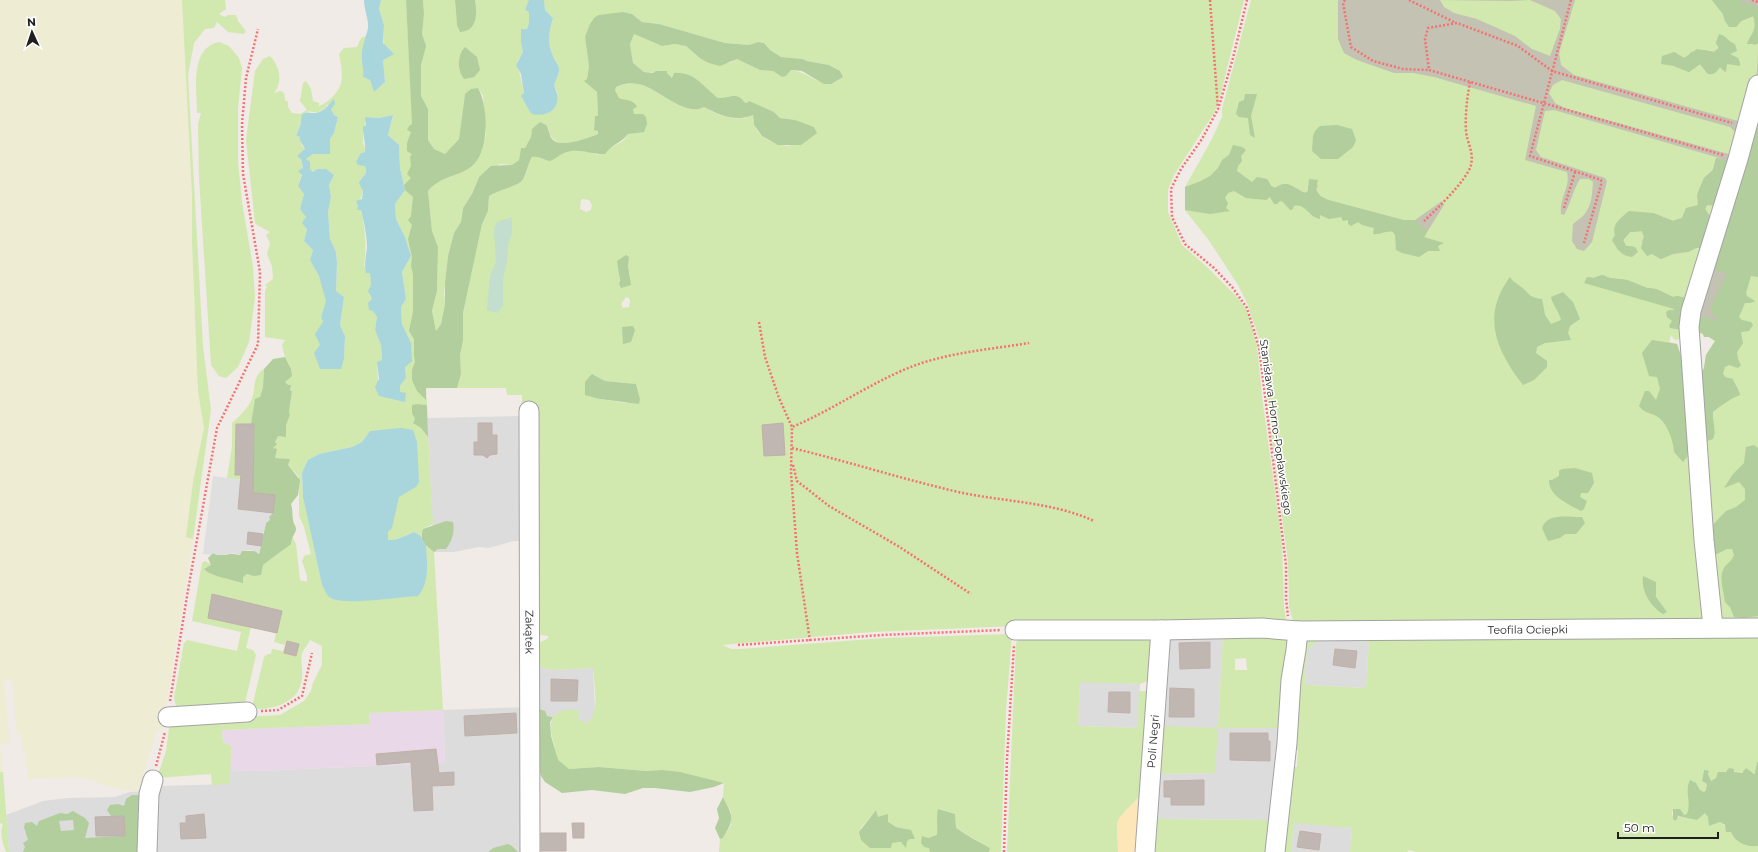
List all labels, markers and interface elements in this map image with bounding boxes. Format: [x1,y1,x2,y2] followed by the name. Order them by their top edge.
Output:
[12,12,52,52] north arrow
[27,15,36,29] text: N
[1257,338,1295,516] street label: Stanisława Horno-Popławskiego
[522,610,537,655] street label: Zakątek
[1488,622,1568,637] street label: Teofila Ociepki
[1144,714,1162,769] street label: Poli Negri
[1618,814,1718,840] scale bar
[1624,820,1655,835] text: 50 m

